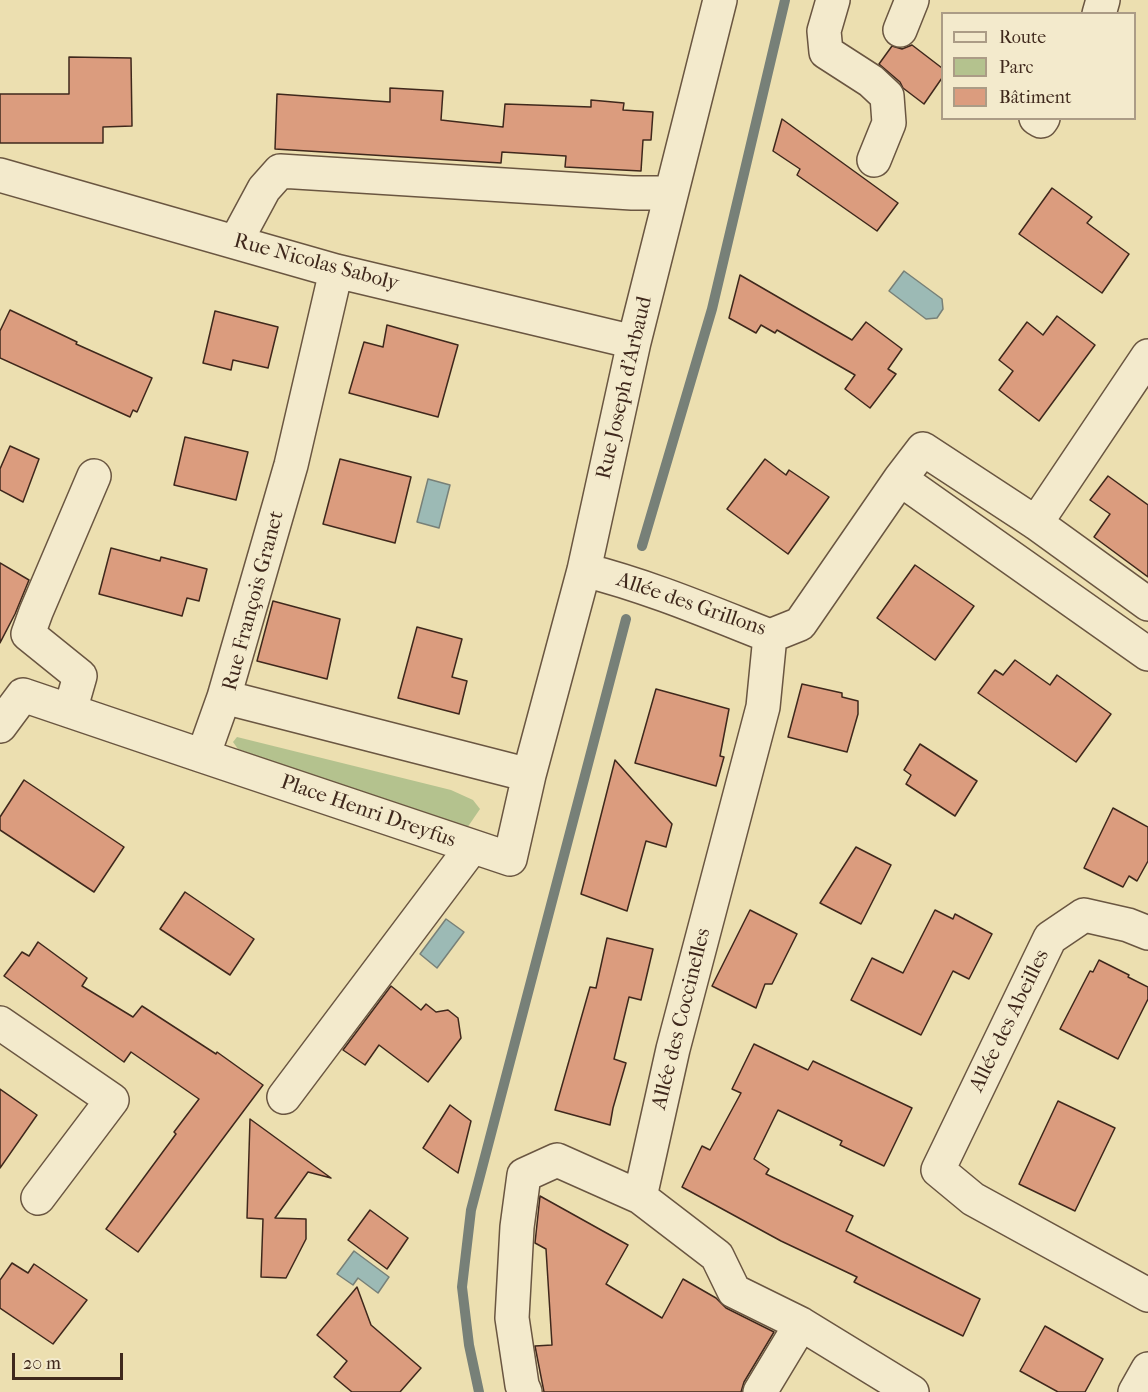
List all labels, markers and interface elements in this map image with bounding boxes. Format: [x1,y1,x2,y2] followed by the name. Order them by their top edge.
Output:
[941,12,1136,120] legend
[999,27,1046,48] text: Route
[999,57,1034,78] text: Parc
[999,87,1071,108] text: Bâtiment
[231,229,401,297] street label: Rue Nicolas Saboly
[592,294,658,482] street label: Rue Joseph d'Arbaud
[218,508,290,694] street label: Rue François Granet
[613,568,769,642] street label: Allée des Grillons
[277,770,459,854] street label: Place Henri Dreyfus
[647,926,717,1112] street label: Allée des Coccinelles
[965,946,1055,1096] street label: Allée des Abeilles
[15,1341,126,1379] scale bar
[23,1353,61,1374] text: 20 m

